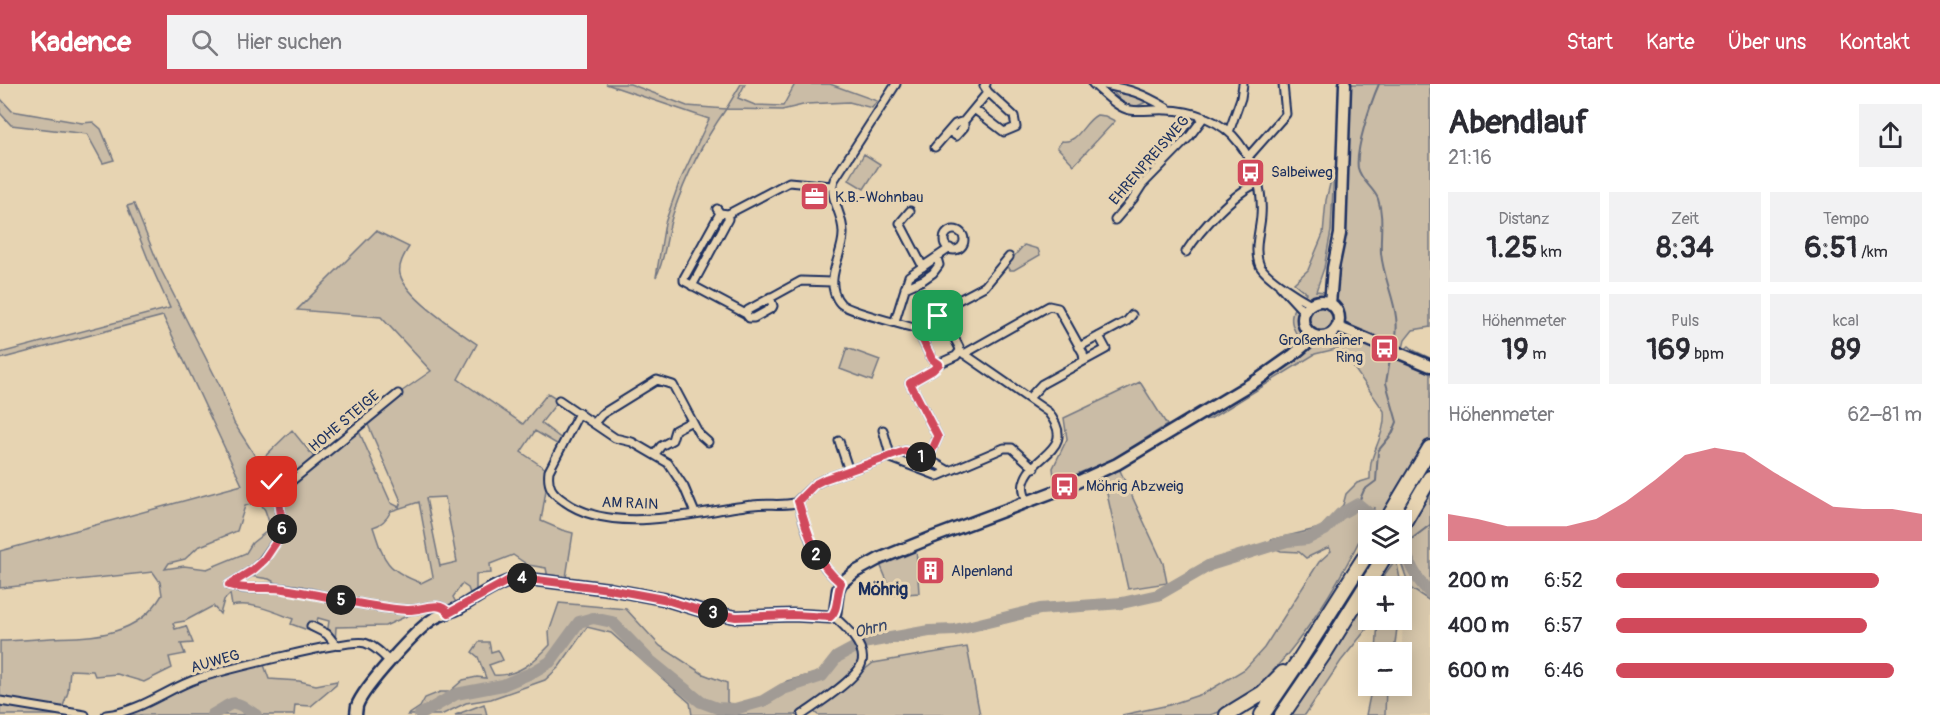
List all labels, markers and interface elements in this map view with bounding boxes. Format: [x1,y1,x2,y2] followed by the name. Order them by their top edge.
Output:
[167,15,587,69] search box
[30,25,131,60] text: Kadence
[188,26,221,59] icon: search
[236,28,342,56] text: Hier suchen
[1567,29,1613,56] text: Start
[1646,29,1695,56] text: Karte
[1728,29,1806,56] text: Über uns
[1839,29,1910,56] text: Kontakt
[1448,102,1589,143] text: Abendlauf
[1859,104,1922,167] button: share
[1105,112,1193,209] street label: EHRENPREISWEG
[1448,145,1492,170] text: 21:16
[1234,156,1266,188] bus stop icon: Salbeiweg
[1271,163,1333,182] place label: Salbeiweg
[798,181,830,213] office icon: K.B.-Wohnbau
[835,188,923,207] place label: K.B.-Wohnbau
[1499,209,1549,229] text: Distanz
[1671,209,1699,229] text: Zeit
[1823,209,1869,229] text: Tempo
[1486,229,1537,266] text: 1.25
[1656,229,1714,266] text: 8:34
[1804,229,1858,266] text: 6:51
[1537,242,1562,262] text: km
[1858,242,1888,262] text: /km
[912,290,963,341] pin
[921,299,954,332] icon: arrive
[1481,311,1567,331] text: Höhenmeter
[1671,311,1699,331] text: Puls
[1833,311,1859,331] text: kcal
[1278,331,1364,367] place label: Großenhainer Ring
[1502,331,1529,368] text: 19
[1646,331,1691,368] text: 169
[1831,331,1861,368] text: 89
[1368,333,1400,365] bus stop icon: Großenhainer Ring
[1529,344,1546,364] text: m
[1691,344,1724,364] text: bpm
[305,386,384,456] street label: HOHE STEIGE
[1448,402,1554,427] text: Höhenmeter
[1847,402,1922,427] text: 62–81 m
[906,442,936,472] pin: 1
[918,447,924,467] text: 1
[246,456,297,507] pin
[255,465,288,498] icon: check
[1049,470,1081,502] bus stop icon: Möhrig Abzweig
[1086,477,1184,496] place label: Möhrig Abzweig
[601,493,659,514] street label: AM RAIN
[1358,510,1412,696] map controls
[1358,510,1412,564] button: layers
[267,514,297,544] pin: 6
[277,519,287,539] text: 6
[801,540,831,570] pin: 2
[812,545,820,565] text: 2
[914,555,946,587] building icon: Alpenland
[951,562,1013,581] place label: Alpenland
[507,563,537,593] pin: 4
[517,568,527,588] text: 4
[1448,568,1509,593] text: 200 m
[1544,568,1583,593] text: 6:52
[1358,576,1412,630] button: +
[858,578,908,601] district label: Möhrig
[326,585,356,615] pin: 5
[337,590,345,610] text: 5
[698,598,728,628] pin: 3
[709,603,717,623] text: 3
[1448,613,1509,638] text: 400 m
[1544,613,1582,638] text: 6:57
[852,615,889,643] water label: Ohrn
[1358,642,1412,696] button: −
[188,645,242,678] street label: AUWEG
[1448,658,1509,683] text: 600 m
[1544,658,1584,683] text: 6:46

